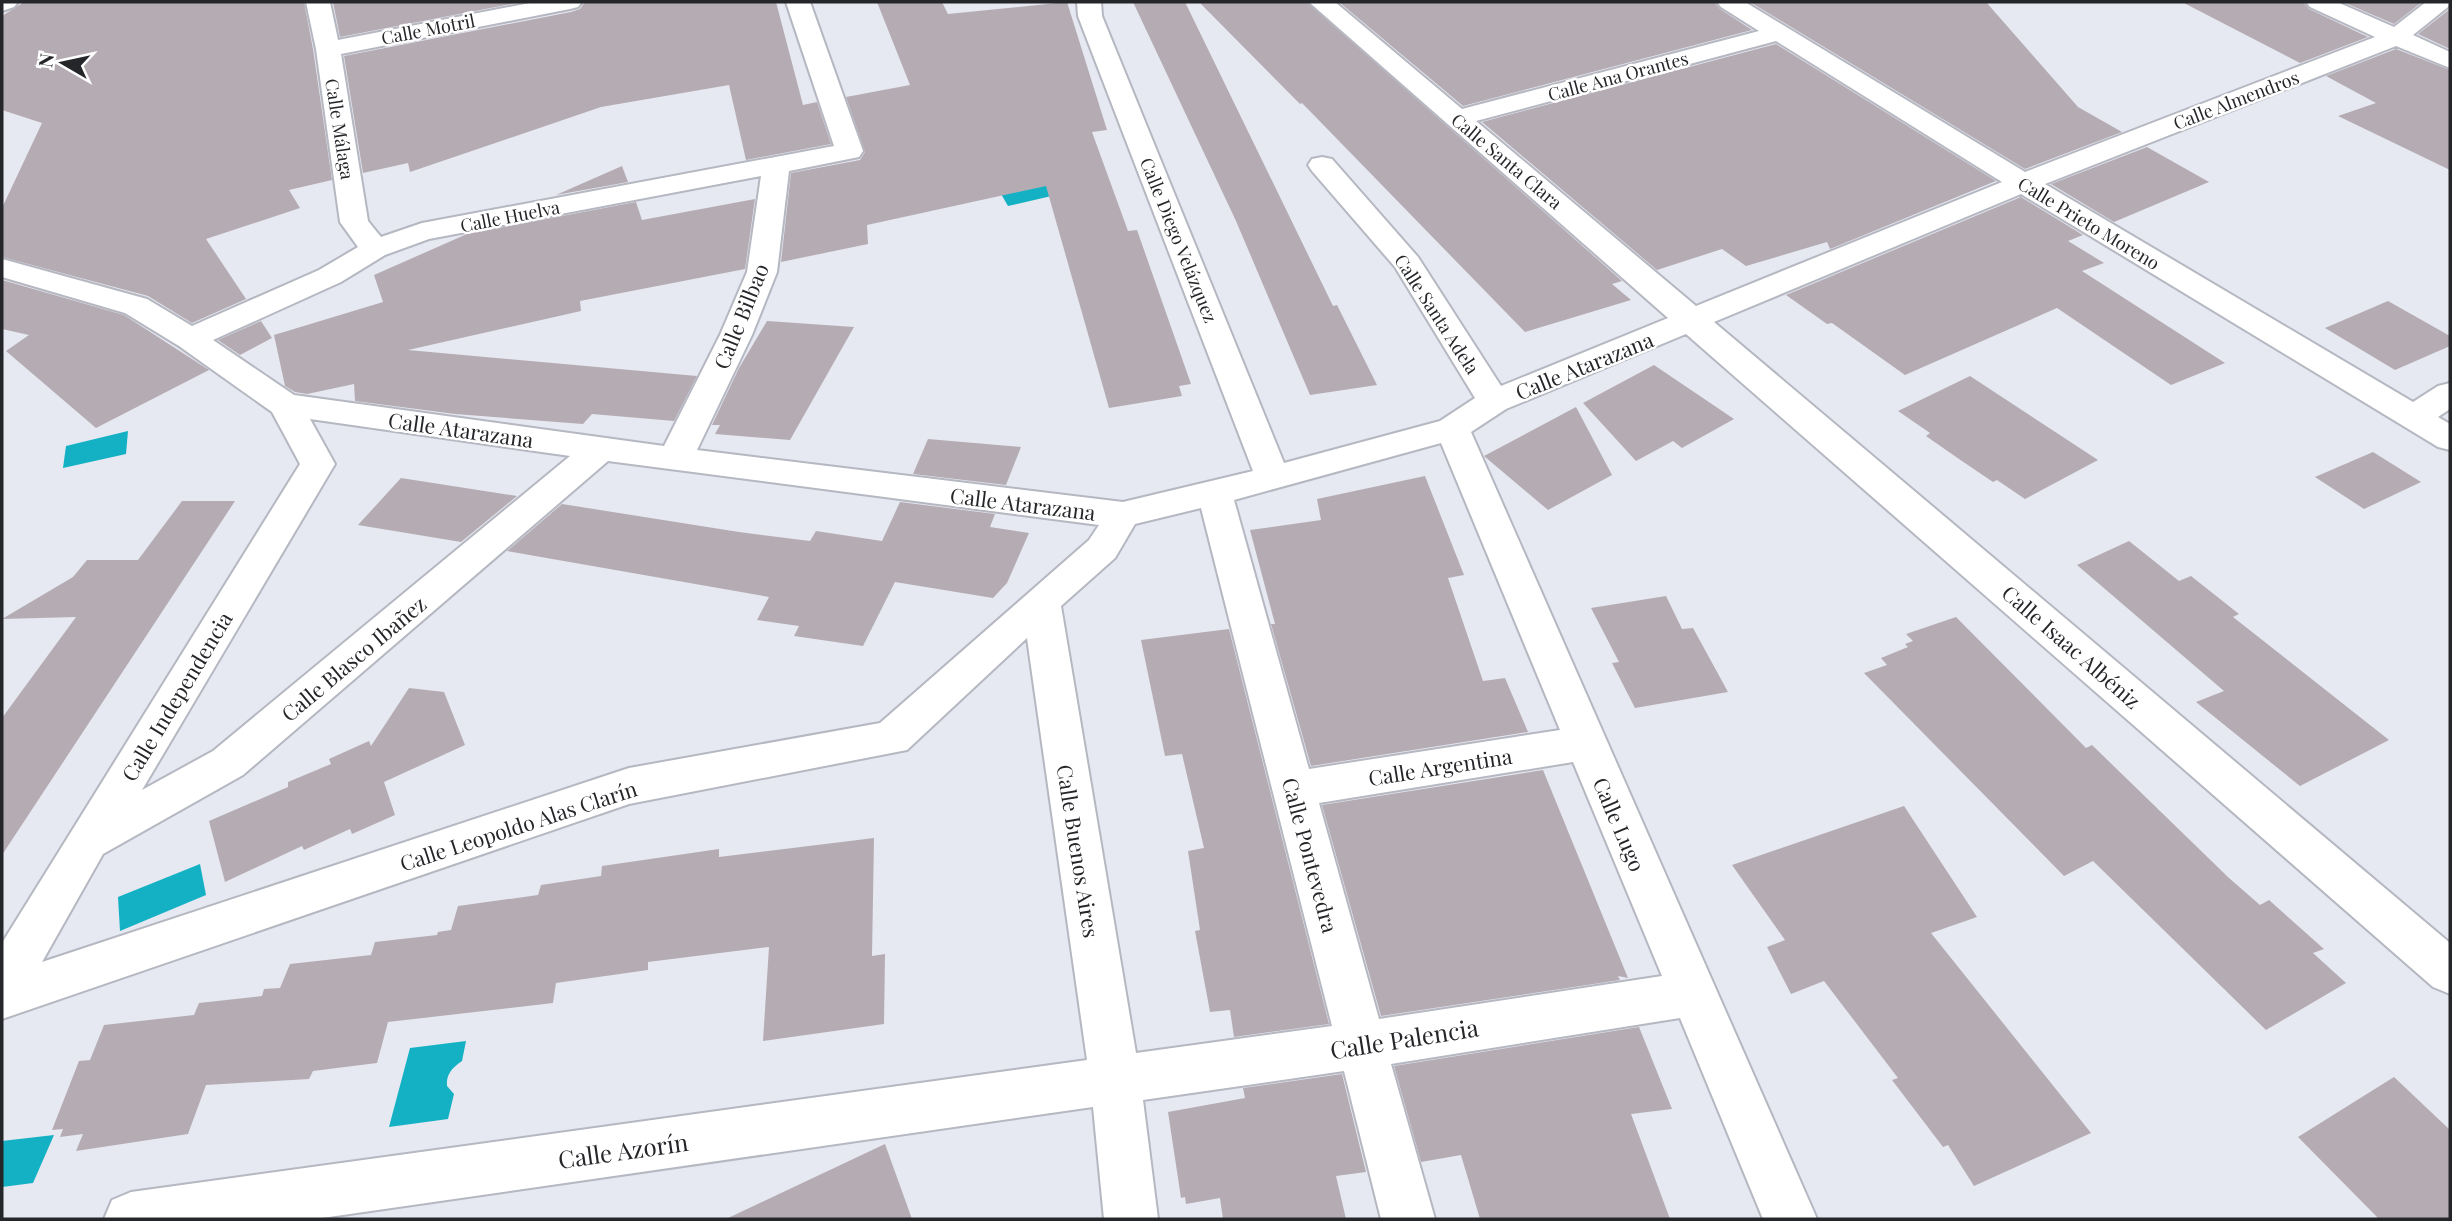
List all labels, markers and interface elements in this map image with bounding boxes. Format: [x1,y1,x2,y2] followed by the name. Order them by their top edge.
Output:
[379,8,477,50] street label: Calle Motril
[28,28,98,98] north arrow
[1545,46,1691,106] street label: Calle Ana Orantes
[31,51,59,69] text: N
[2170,65,2302,135] street label: Calle Almendros
[320,77,360,181] street label: Calle Málaga
[1447,108,1567,214] street label: Calle Santa Clara
[1135,154,1223,326] street label: Calle Diego Velázquez
[2014,171,2164,275] street label: Calle Prieto Moreno
[458,195,562,237] street label: Calle Huelva
[1389,249,1485,379] street label: Calle Santa Adela
[706,259,774,373] street label: Calle Bilbao
[1511,324,1658,405] street label: Calle Atarazana
[387,405,536,453] street label: Calle Atarazana
[949,480,1098,526] street label: Calle Atarazana
[1997,578,2147,714] street label: Calle Isaac Albéniz
[275,589,431,727] street label: Calle Blasco Ibañez
[114,606,238,786] street label: Calle Independencia
[1366,741,1514,791] street label: Calle Argentina
[1052,763,1106,939] street label: Calle Buenos Aires
[396,773,641,877] street label: Calle Leopoldo Alas Clarín
[1588,773,1652,875] street label: Calle Lugo
[1277,774,1345,936] street label: Calle Pontevedra
[1328,1010,1480,1066] street label: Calle Palencia
[556,1125,690,1175] street label: Calle Azorín

